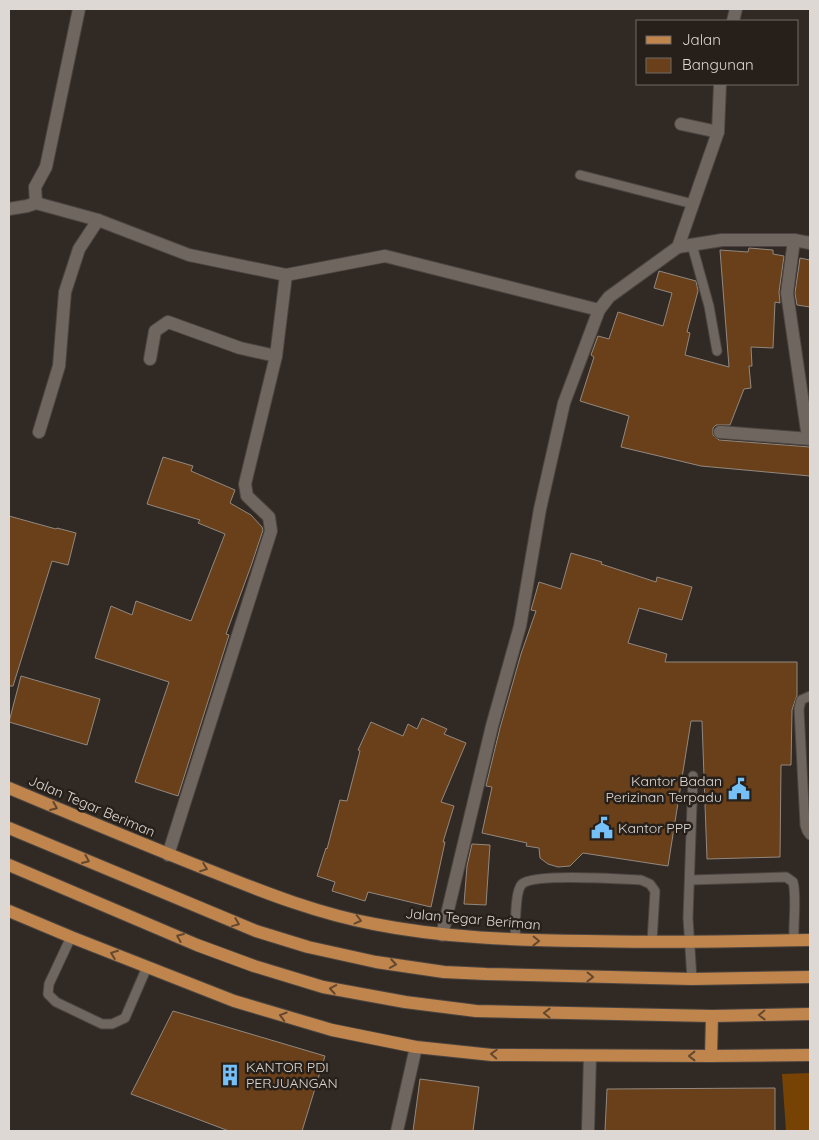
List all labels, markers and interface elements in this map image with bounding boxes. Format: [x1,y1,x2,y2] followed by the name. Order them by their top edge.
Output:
[636,20,799,85] legend
[682,30,721,49] text: Jalan
[682,55,754,74] text: Bangunan
[26,771,158,841] street label: Jalan Tegar Beriman
[606,772,722,806] place label: Kantor Badan Perizinan Terpadu
[726,776,752,802] public building icon: Kantor Badan Perizinan Terpadu
[49,800,58,811] one-way arrow
[589,815,615,841] public building icon: Kantor PPP
[618,819,691,837] place label: Kantor PPP
[81,854,90,865] one-way arrow
[199,862,208,873] one-way arrow
[405,904,541,934] street label: Jalan Tegar Beriman
[353,915,361,925] one-way arrow
[231,917,240,927] one-way arrow
[176,933,184,943] one-way arrow
[532,936,540,946] one-way arrow
[110,950,119,960] one-way arrow
[388,959,397,969] one-way arrow
[586,971,594,982] one-way arrow
[329,984,338,994] one-way arrow
[542,1008,550,1019] one-way arrow
[757,1010,765,1020] one-way arrow
[280,1011,288,1021] one-way arrow
[490,1049,498,1060] one-way arrow
[687,1051,695,1061] one-way arrow
[246,1058,338,1092] place label: KANTOR PDI PERJUANGAN
[217,1062,243,1088] building icon: KANTOR PDI PERJUANGAN

